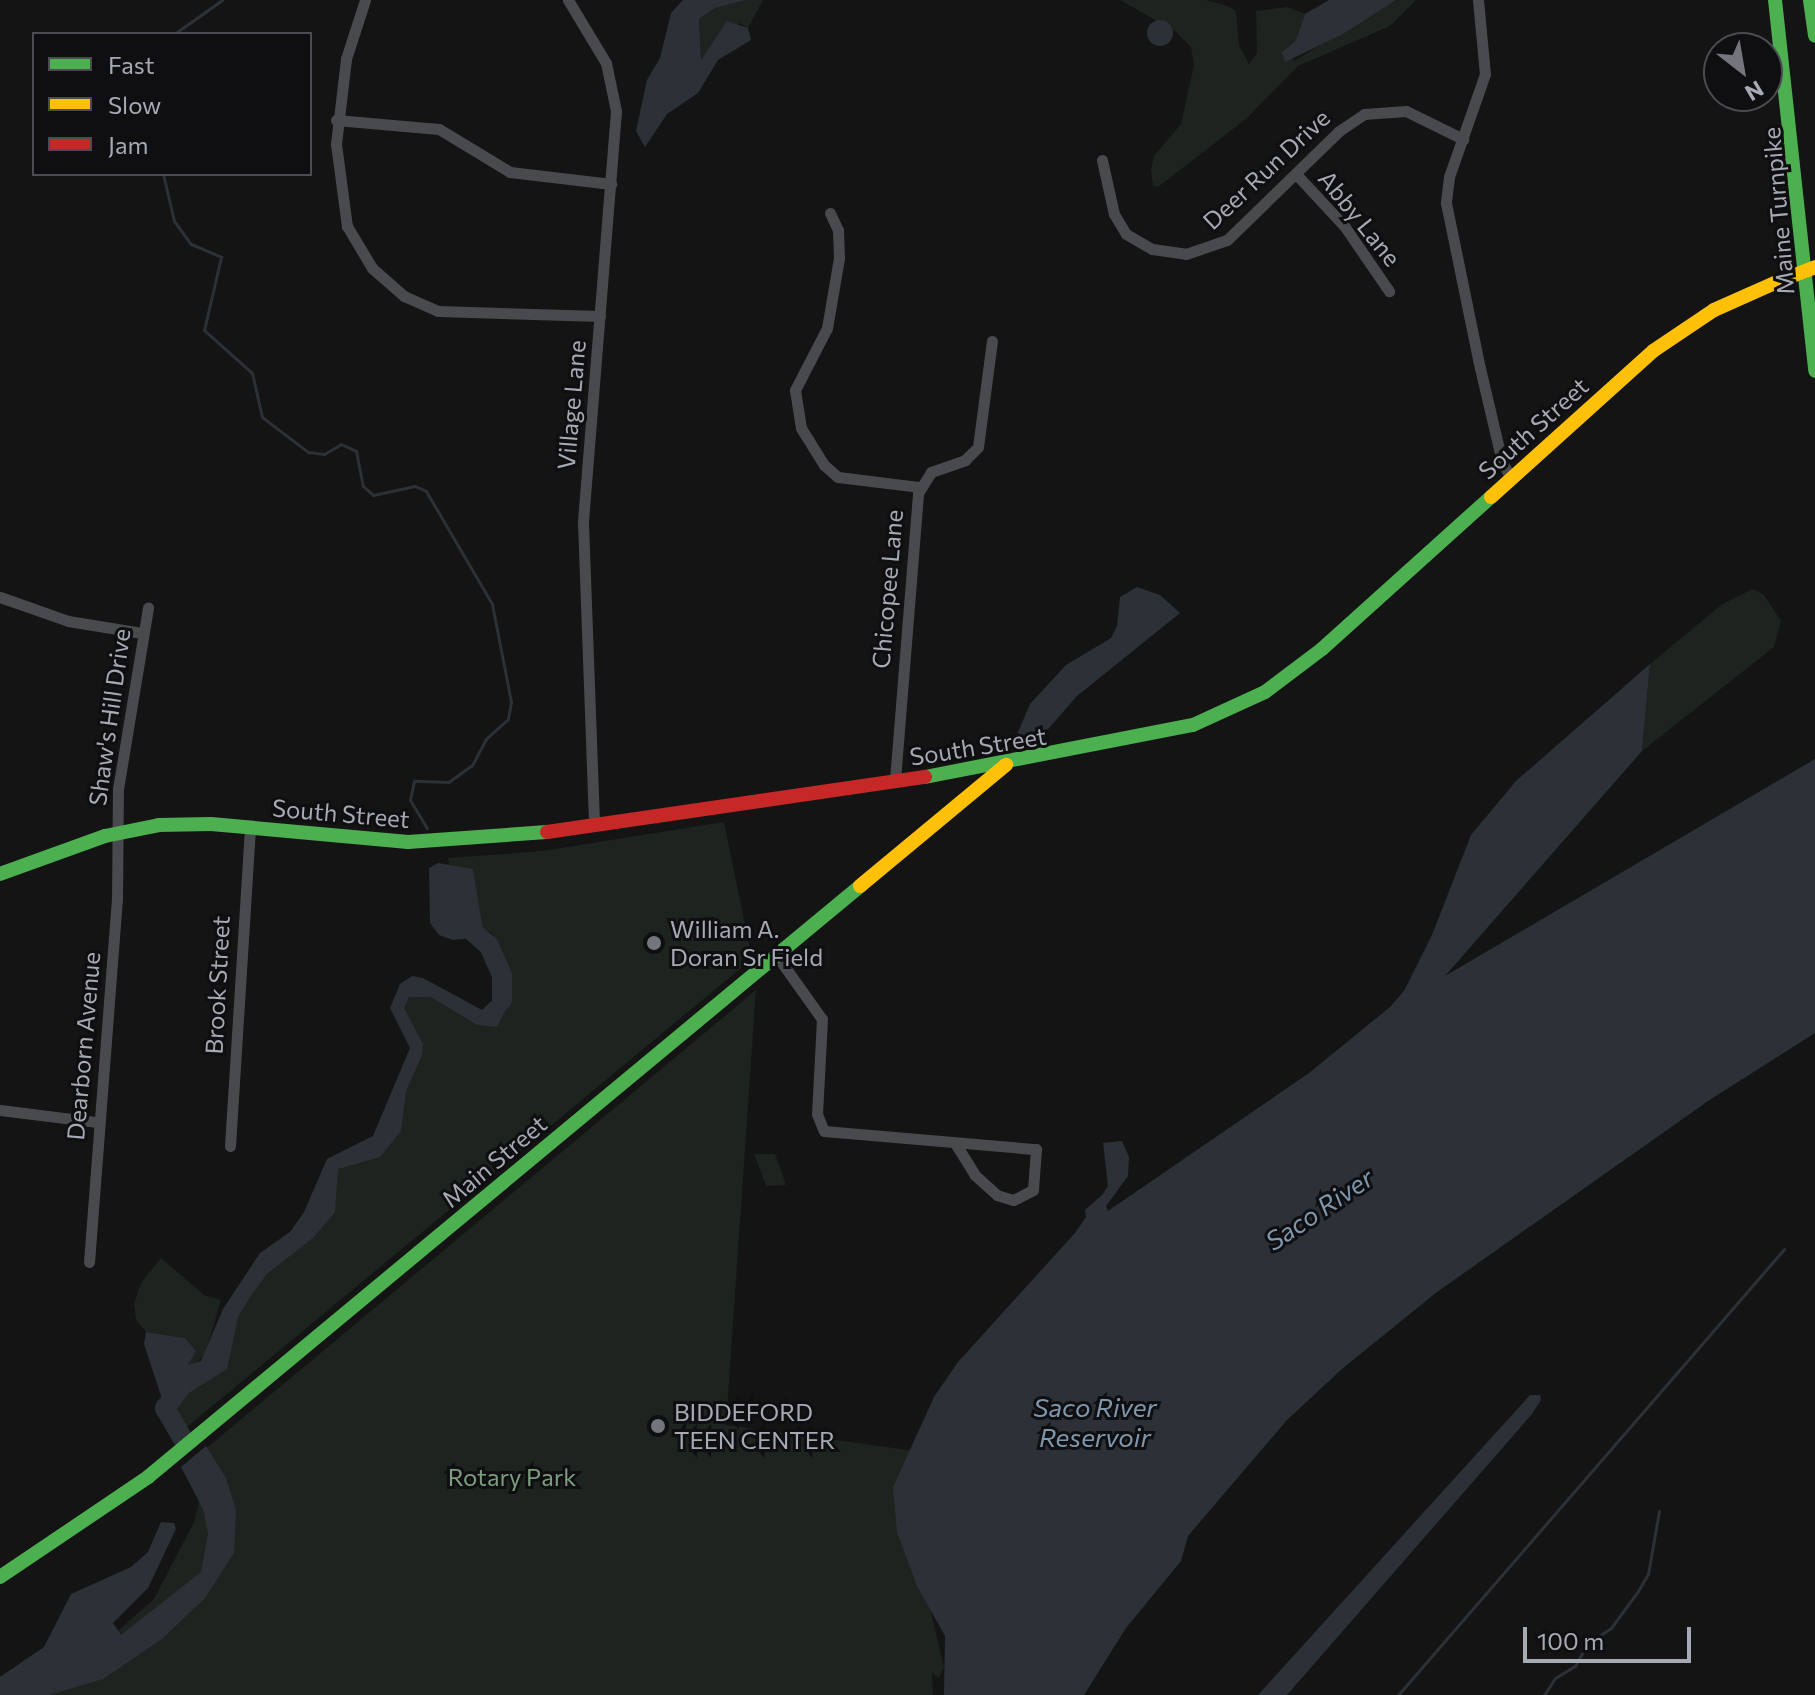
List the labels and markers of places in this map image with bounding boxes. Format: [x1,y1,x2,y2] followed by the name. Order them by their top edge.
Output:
[670,915,823,971] place label: William A. Doran Sr Field
[645,934,663,952] marker: William A. Doran Sr Field
[674,1398,835,1454] place label: BIDDEFORD TEEN CENTER
[649,1417,667,1435] marker: BIDDEFORD TEEN CENTER

